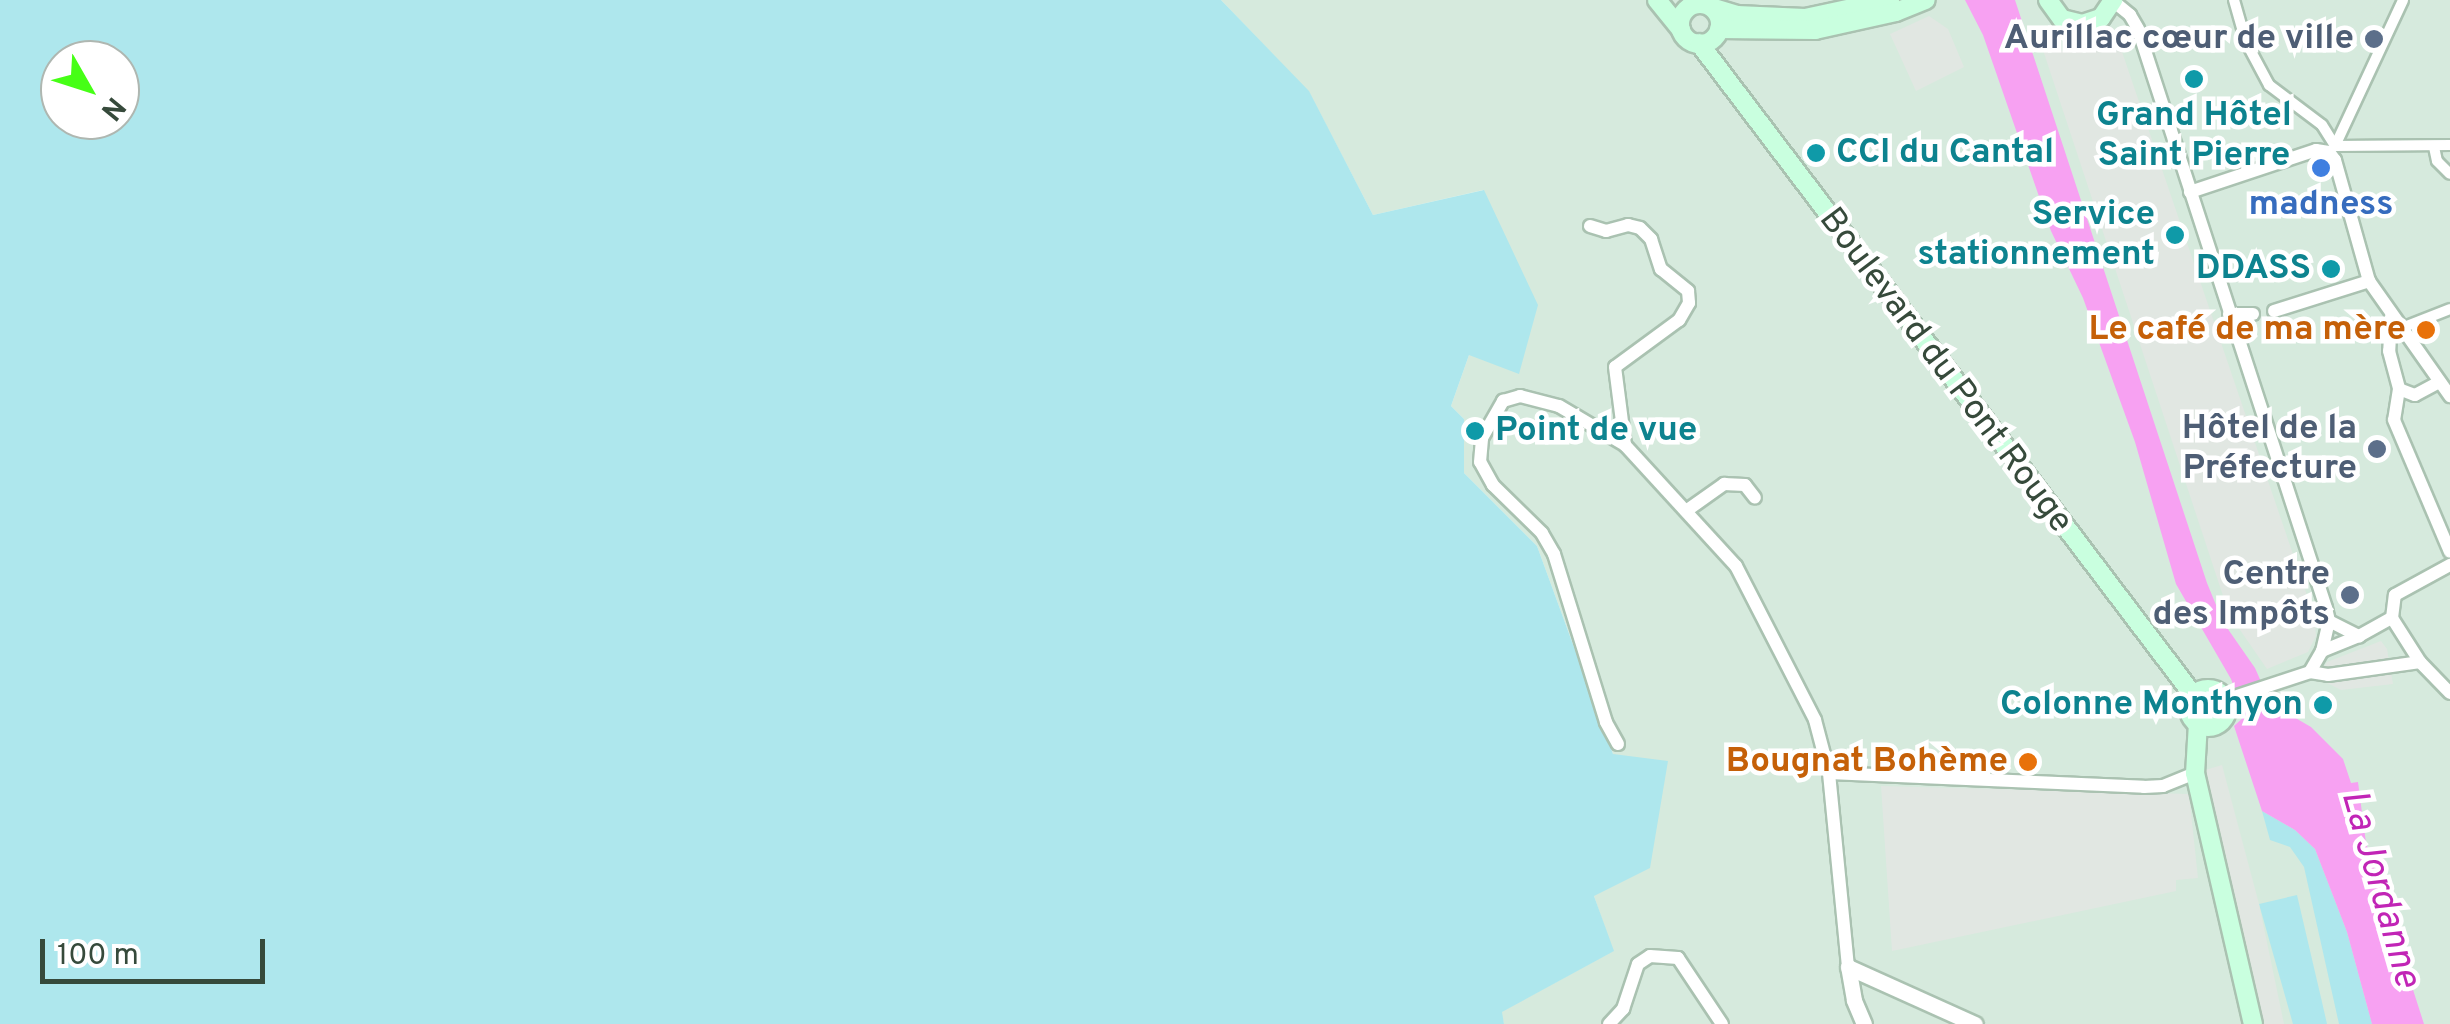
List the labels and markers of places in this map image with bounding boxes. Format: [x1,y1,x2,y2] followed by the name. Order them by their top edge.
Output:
[2004,18,2354,60] place label: Aurillac cœur de ville
[2363,28,2385,50] marker: Aurillac cœur de ville
[2183,68,2205,90] marker: Grand Hôtel Saint Pierre
[2096,95,2292,177] place label: Grand Hôtel Saint Pierre
[1836,132,2054,174] place label: CCI du Cantal
[1805,142,1827,164] marker: CCI du Cantal
[2310,157,2332,179] marker: madness
[2248,184,2394,226] place label: madness
[1918,194,2155,276] place label: Service stationnement
[2164,224,2186,246] marker: Service stationnement
[2196,248,2311,290] place label: DDASS
[2320,258,2342,280] marker: DDASS
[2088,309,2406,351] place label: Le café de ma mère
[2415,319,2437,341] marker: Le café de ma mère
[2182,408,2357,490] place label: Hôtel de la Préfecture
[1495,410,1697,452] place label: Point de vue
[1464,420,1486,442] marker: Point de vue
[2366,438,2388,460] marker: Hôtel de la Préfecture
[2152,554,2330,636] place label: Centre des Impôts
[2339,584,2361,606] marker: Centre des Impôts
[2000,684,2303,726] place label: Colonne Monthyon
[2312,694,2334,716] marker: Colonne Monthyon
[1726,741,2008,783] place label: Bougnat Bohème
[2017,751,2039,773] marker: Bougnat Bohème

